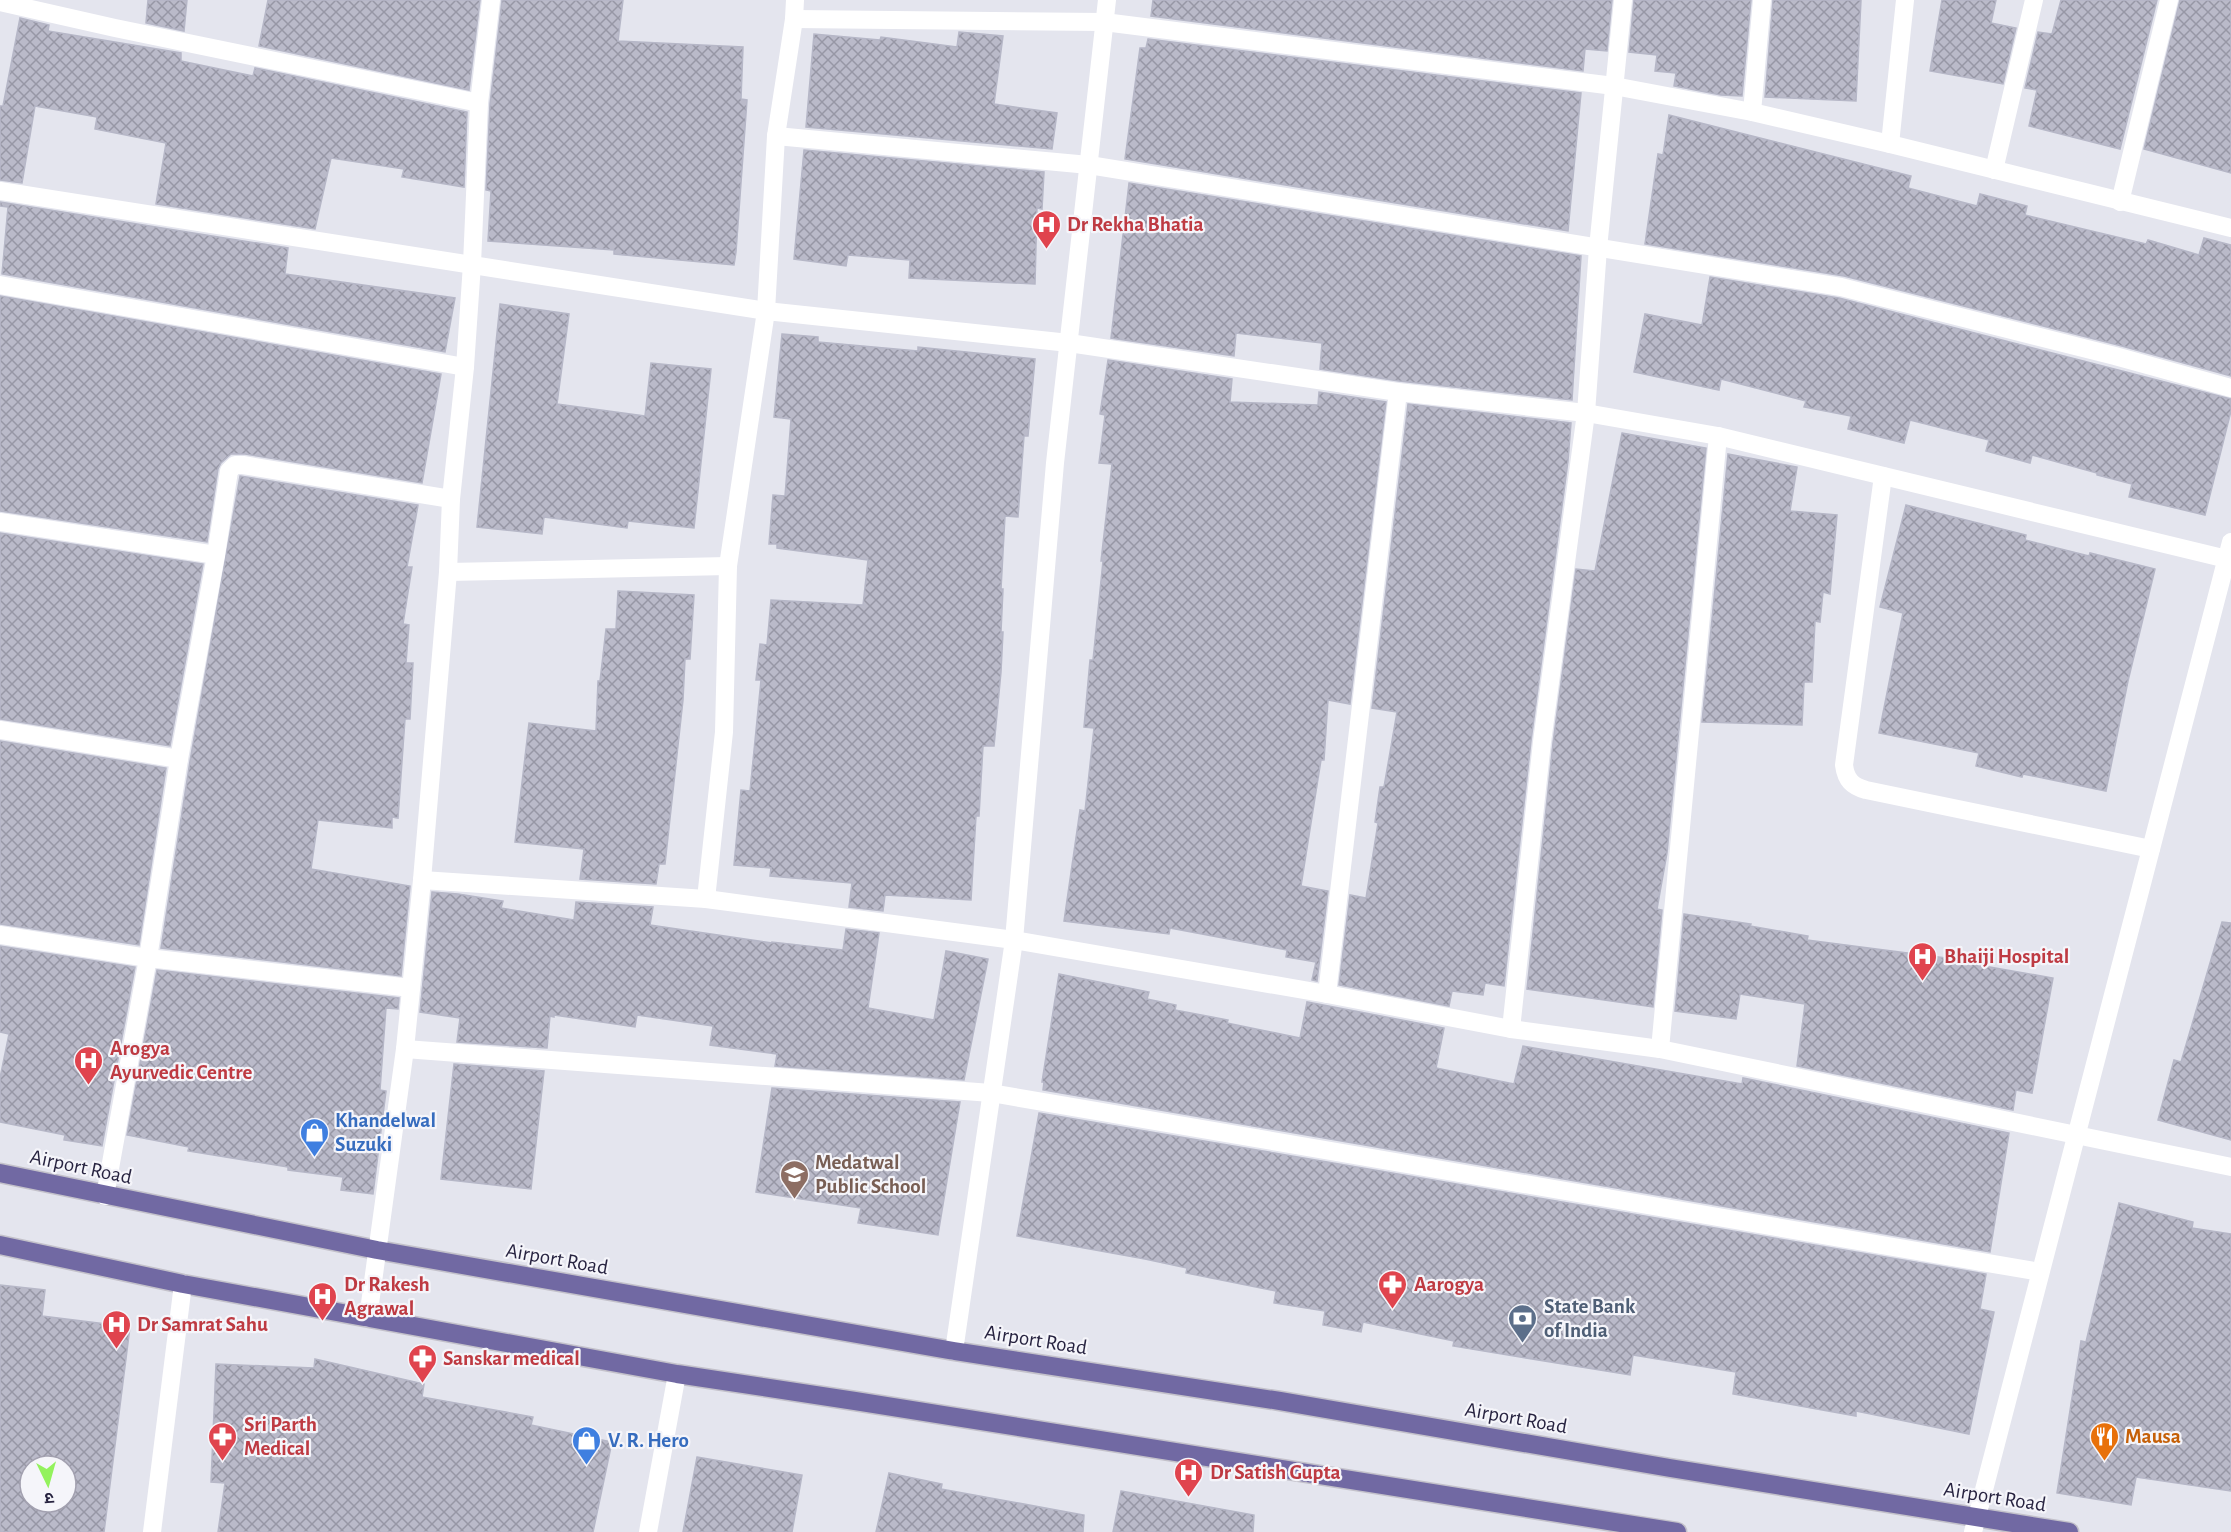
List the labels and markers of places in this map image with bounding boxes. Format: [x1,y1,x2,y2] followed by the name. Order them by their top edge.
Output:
[1030,208,1062,250] hospital icon: Dr Rekha Bhatia
[1067,214,1204,235] place label: Dr Rekha Bhatia
[1907,940,1939,982] hospital icon: Bhaiji Hospital
[1944,946,2069,967] place label: Bhaiji Hospital
[110,1038,252,1083] place label: Arogya Ayurvedic Centre
[73,1044,105,1086] hospital icon: Arogya Ayurvedic Centre
[335,1110,436,1155] place label: Khandelwal Suzuki
[298,1116,330,1158] shop icon: Khandelwal Suzuki
[815,1152,926,1197] place label: Medatwal Public School
[778,1158,810,1200] school or university icon: Medatwal Public School
[1377,1268,1409,1310] pharmacy icon: Aarogya
[344,1274,430,1319] place label: Dr Rakesh Agrawal
[1414,1274,1484,1295] place label: Aarogya
[307,1280,339,1322] hospital icon: Dr Rakesh Agrawal
[1544,1296,1636,1341] place label: State Bank of India
[1507,1302,1539,1344] bank icon: State Bank of India
[100,1308,132,1350] hospital icon: Dr Samrat Sahu
[137,1314,268,1335] place label: Dr Samrat Sahu
[406,1342,438,1384] pharmacy icon: Sanskar medical
[443,1348,580,1369] place label: Sanskar medical
[244,1414,317,1459] place label: Sri Parth Medical
[207,1420,239,1462] pharmacy icon: Sri Parth Medical
[2088,1420,2120,1462] restaurant icon: Mausa
[571,1424,603,1466] shop icon: V. R. Hero
[2125,1426,2181,1447] place label: Mausa
[608,1430,689,1451] place label: V. R. Hero
[1173,1456,1205,1498] hospital icon: Dr Satish Gupta
[1210,1462,1341,1483] place label: Dr Satish Gupta

